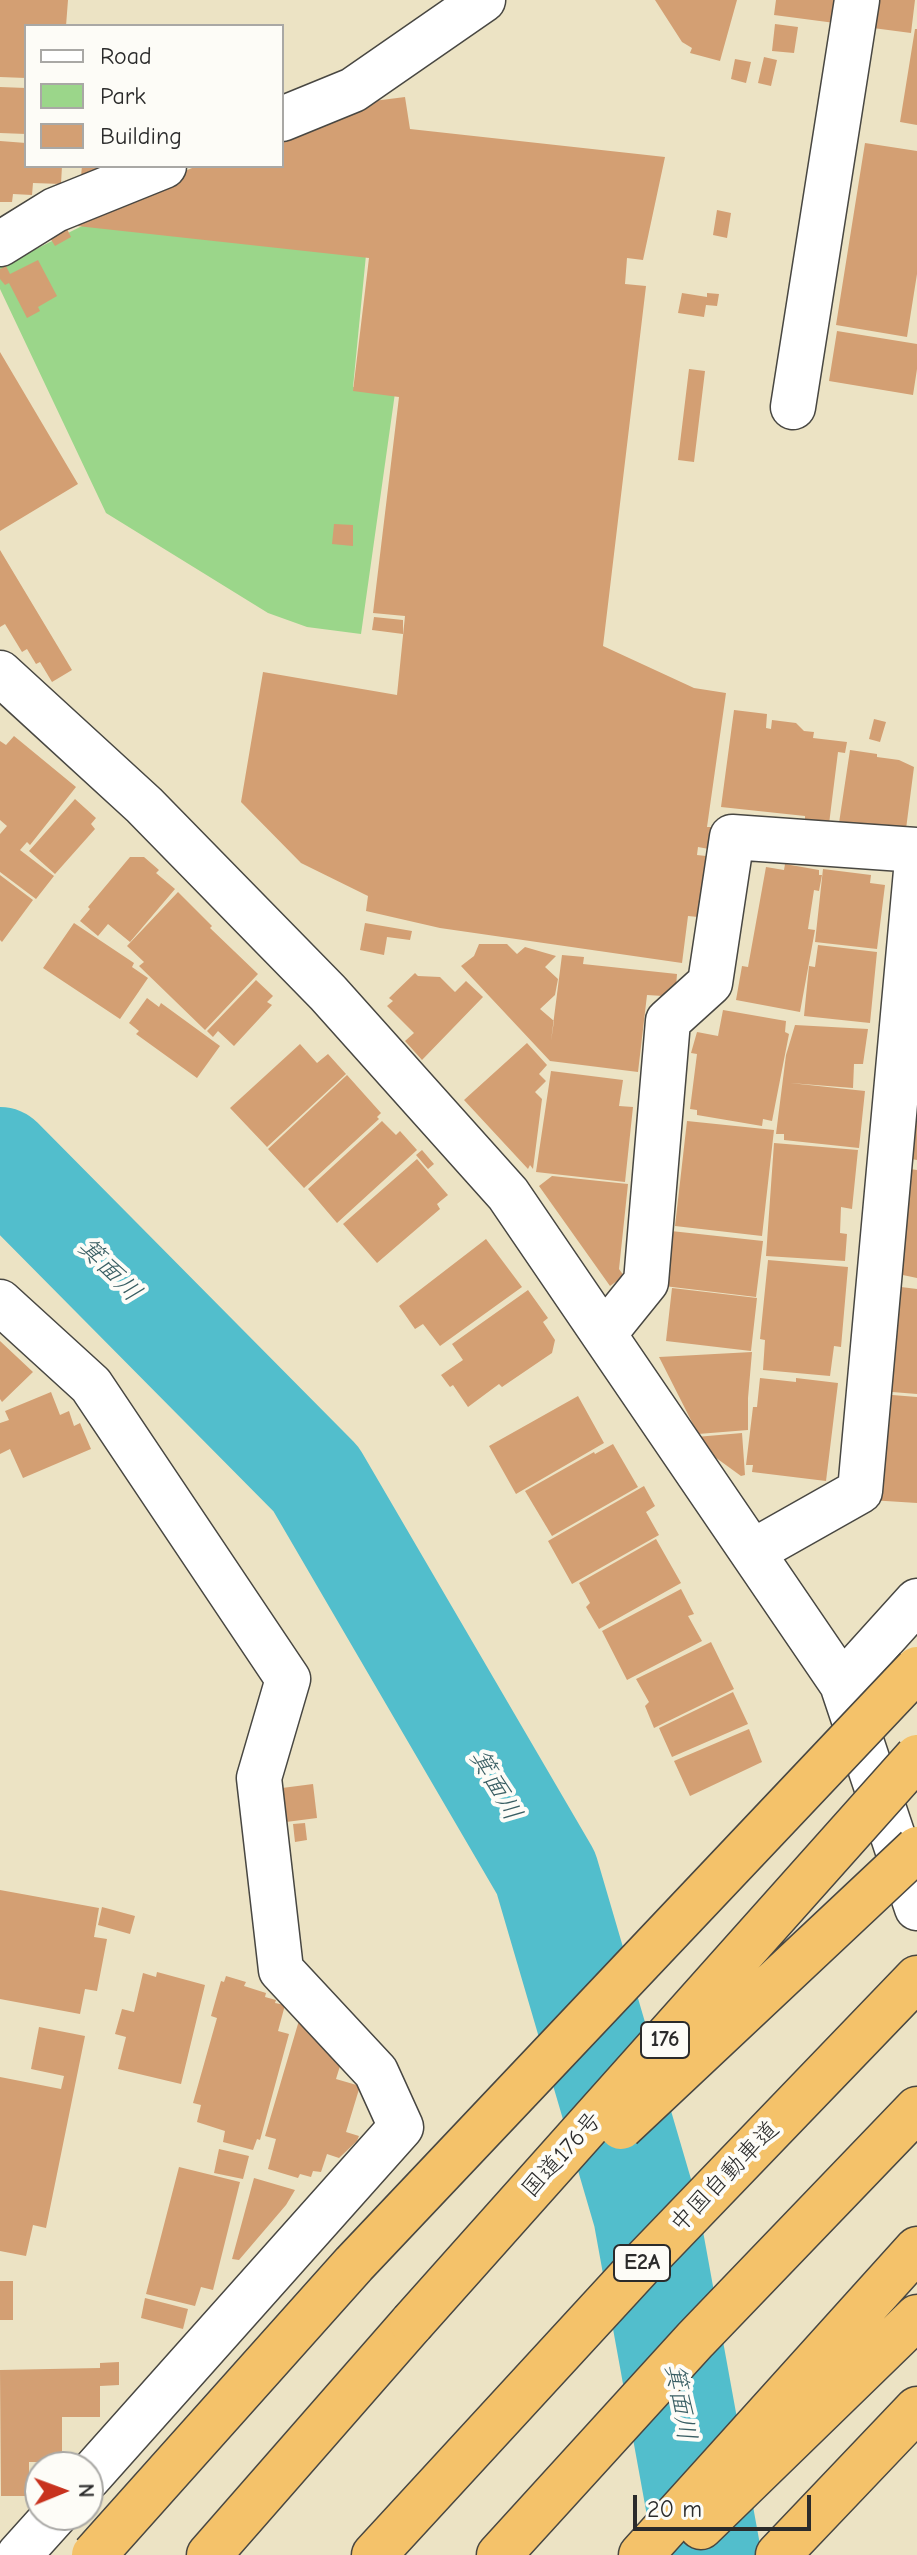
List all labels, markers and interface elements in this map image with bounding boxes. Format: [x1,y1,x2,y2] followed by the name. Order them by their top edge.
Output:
[24,24,284,168] legend
[100,42,152,70] text: Road
[100,82,146,110] text: Park
[100,122,182,150] text: Building
[70,1231,148,1309] water label: 箕面川
[462,1743,528,1827] water label: 箕面川
[641,2022,689,2058] road number: 176
[516,2106,608,2204] street label: 国道176号
[665,2115,785,2239] street label: 中国自動車道
[614,2245,670,2281] road number: E2A
[658,2361,702,2443] water label: 箕面川
[24,2451,104,2531] north arrow
[637,2479,815,2529] scale bar
[73,2483,99,2498] text: N
[647,2495,702,2523] text: 20 m

